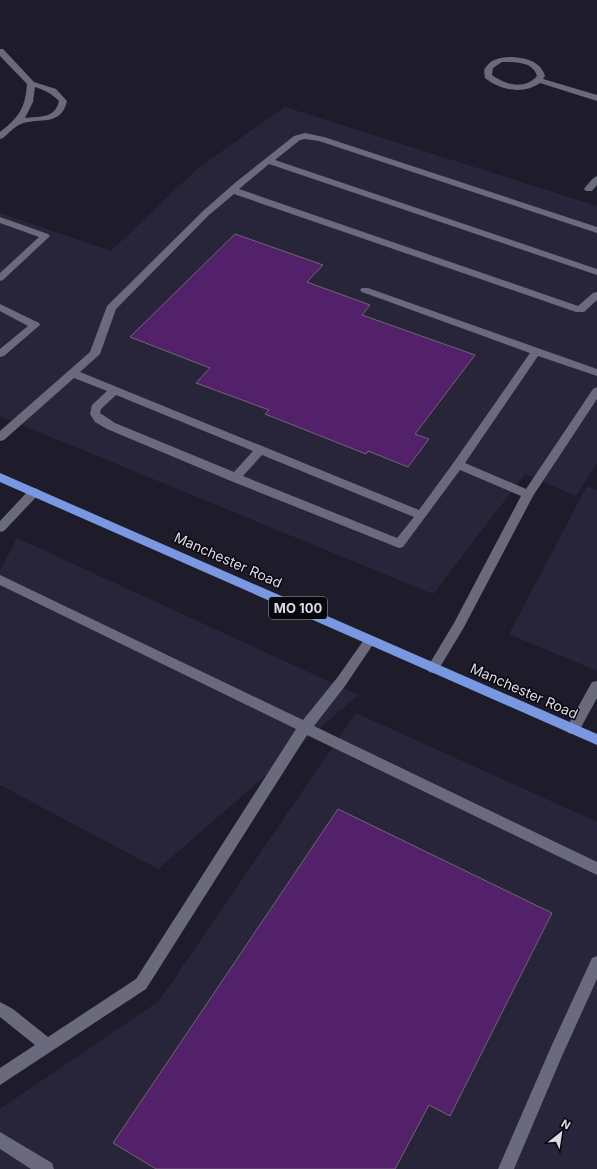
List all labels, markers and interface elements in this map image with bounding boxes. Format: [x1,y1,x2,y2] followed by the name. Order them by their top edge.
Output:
[172,528,285,591] street label: Manchester Road
[269,597,327,619] road number: MO 100
[468,659,581,722] street label: Manchester Road
[541,1113,581,1153] north arrow
[559,1116,573,1132] text: N

